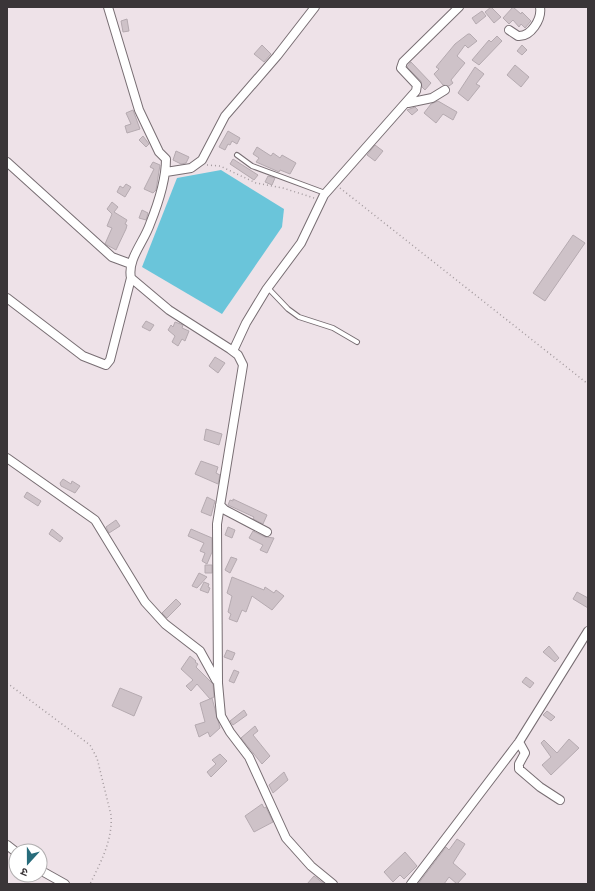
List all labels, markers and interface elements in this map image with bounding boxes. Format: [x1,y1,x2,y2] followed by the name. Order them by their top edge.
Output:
[8,843,48,883] north arrow
[19,864,30,879] text: उ

